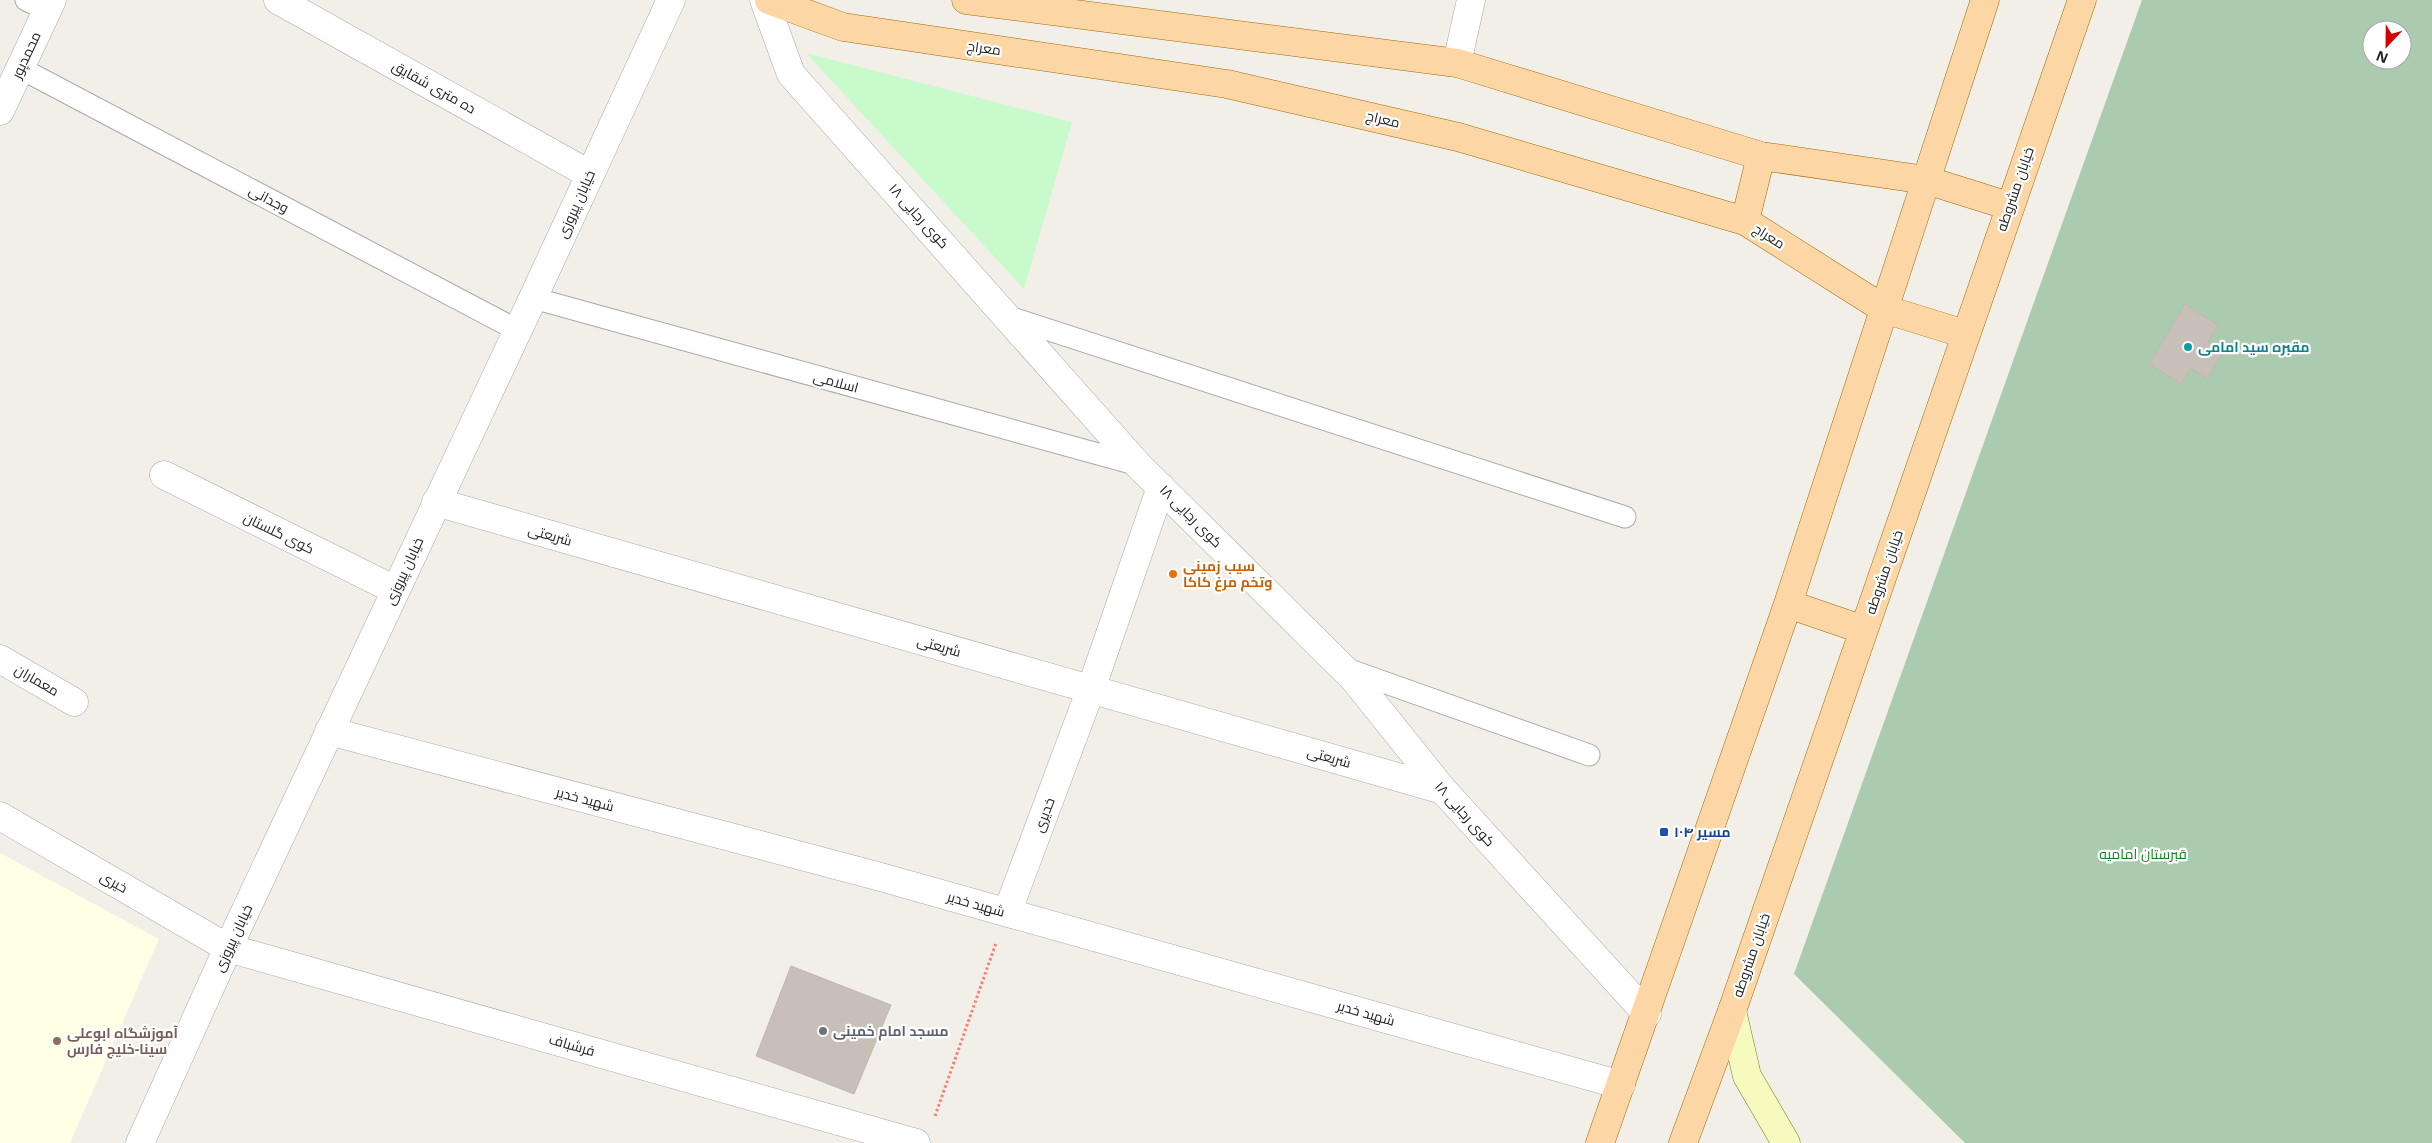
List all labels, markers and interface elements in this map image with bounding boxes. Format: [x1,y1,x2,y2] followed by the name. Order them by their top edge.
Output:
[2362,20,2412,70] north arrow
[6,28,46,83] street label: محمدپور
[966,36,1002,59] street label: معراج
[2373,47,2391,68] text: N
[389,56,480,117] street label: ده متری شقایق
[1364,105,1402,132] street label: معراج
[1991,144,2038,234] street label: خیابان مشروطه
[552,167,600,241] street label: خیابان پیروزی
[885,179,954,252] street label: کوی رجایی ۱۸
[246,180,293,217] street label: وجدانی
[1750,219,1789,253] street label: معراج
[2198,337,2309,356] place label: مقبره سید امامی
[2182,341,2194,353] marker: مقبره سید امامی
[811,366,861,397] street label: اسلامی
[1156,480,1227,551] street label: کوی رجایی ۱۸
[241,507,318,558] street label: کوی گلستان
[526,519,574,550] street label: شریعتی
[1860,527,1907,617] street label: خیابان مشروطه
[380,534,428,608] street label: خیابان پیروزی
[1183,556,1272,592] place label: سیب زمینی وتخم مرغ کاکا
[1167,568,1179,580] marker: سیب زمینی وتخم مرغ کاکا
[915,630,963,661] street label: شریعتی
[12,659,63,700] street label: معماران
[1305,741,1353,772] street label: شریعتی
[1431,777,1500,850] street label: کوی رجایی ۱۸
[553,781,616,815] street label: شهید خدیر
[1028,795,1059,835] street label: خدیری
[1674,822,1730,841] place label: مسیر ۱۰۴
[1658,826,1670,838] marker: مسیر ۱۰۴
[2099,844,2187,863] park label: قبرستان امامیه
[97,866,131,897] street label: خیری
[944,886,1007,921] street label: شهید خدیر
[209,901,257,975] street label: خیابان پیروزی
[1727,910,1774,1000] street label: خیابان مشروطه
[1334,995,1397,1030] street label: شهید خدیر
[833,1021,948,1041] place label: مسجد امام خمینی
[67,1023,178,1059] place label: آموزشگاه ابوعلی سینا-خلیج فارس
[817,1025,829,1037] marker: مسجد امام خمینی
[547,1029,597,1060] street label: فرشباف
[51,1035,63,1047] marker: آموزشگاه ابوعلی سینا-خلیج فارس

